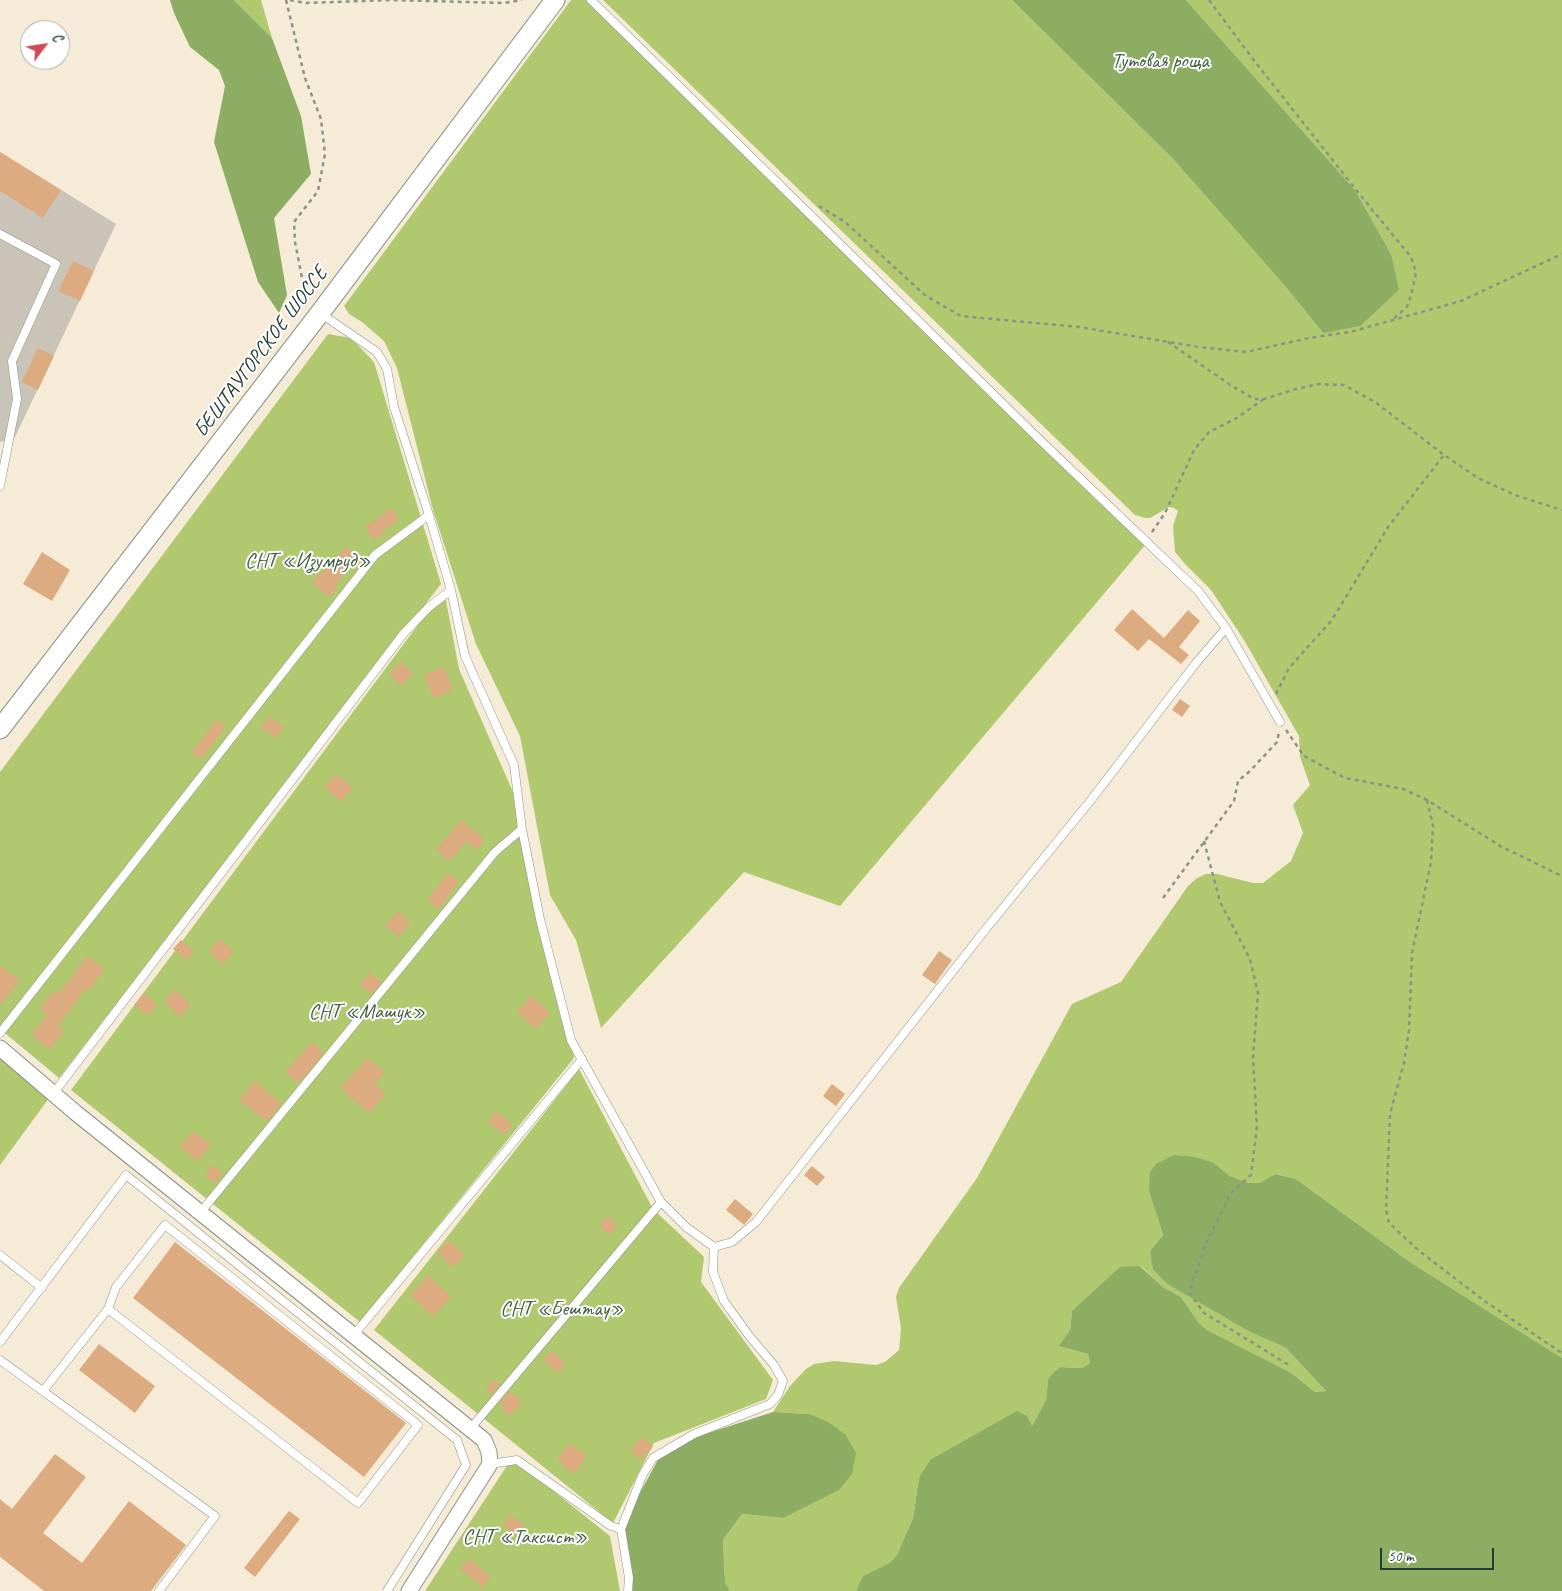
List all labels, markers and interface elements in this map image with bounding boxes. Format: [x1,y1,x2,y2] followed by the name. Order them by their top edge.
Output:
[20,20,70,70] north arrow
[48,30,66,45] text: С
[1111,48,1209,74] park label: Тутовая роща
[189,262,333,442] street label: БЕШТАУГОРСКОЕ ШОССЕ
[245,548,371,574] park label: СНТ «Изумруд»
[309,999,425,1025] park label: СНТ «Машук»
[500,1296,624,1322] park label: СНТ «Бештау»
[463,1524,587,1550] park label: СНТ «Таксист»
[1382,1538,1496,1570] scale bar
[1388,1547,1414,1566] text: 50 m

